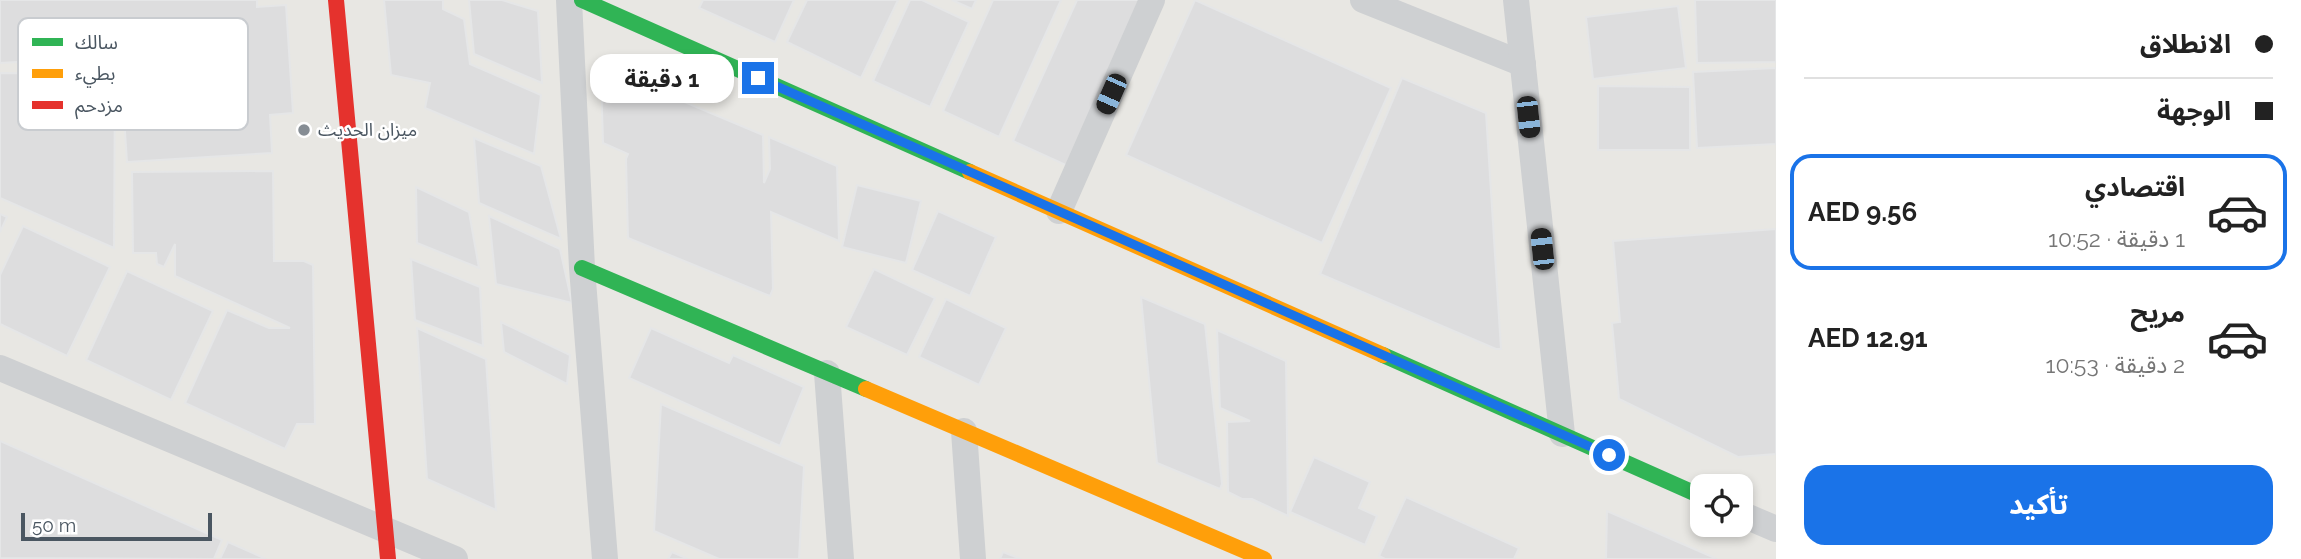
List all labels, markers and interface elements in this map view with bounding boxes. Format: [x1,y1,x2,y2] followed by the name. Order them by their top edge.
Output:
[18,18,248,130] legend
[2140,29,2231,59] text: الانطلاق
[75,31,118,53] text: سالك
[590,54,734,102] callout: 1 دقيقة
[75,62,115,88] text: بطيء
[742,62,774,94] route end
[625,65,699,92] text: 1 دقيقة
[1093,71,1130,117] car
[75,94,123,120] text: مزدحم
[1516,95,1541,139] car
[2157,96,2231,126] text: الوجهة
[318,119,417,141] place label: ميزان الحديث
[296,122,312,138] marker: ميزان الحديث
[2085,172,2185,202] text: اقتصادي
[2206,181,2269,244] icon: car
[1808,197,1917,227] text: AED 9.56
[2048,225,2185,252] text: 1 دقيقة · 10:52
[1530,227,1555,271] car
[2130,298,2185,328] text: مريح
[2206,307,2269,370] icon: car
[1808,323,1927,353] text: AED 12.91
[2046,351,2185,378] text: 2 دقيقة · 10:53
[1593,439,1625,471] route start
[1804,465,2273,545] button: تأكيد
[1690,474,1753,537] map controls
[1690,474,1753,537] button: locate
[21,510,212,542] scale bar
[32,514,76,536] text: 50 m

